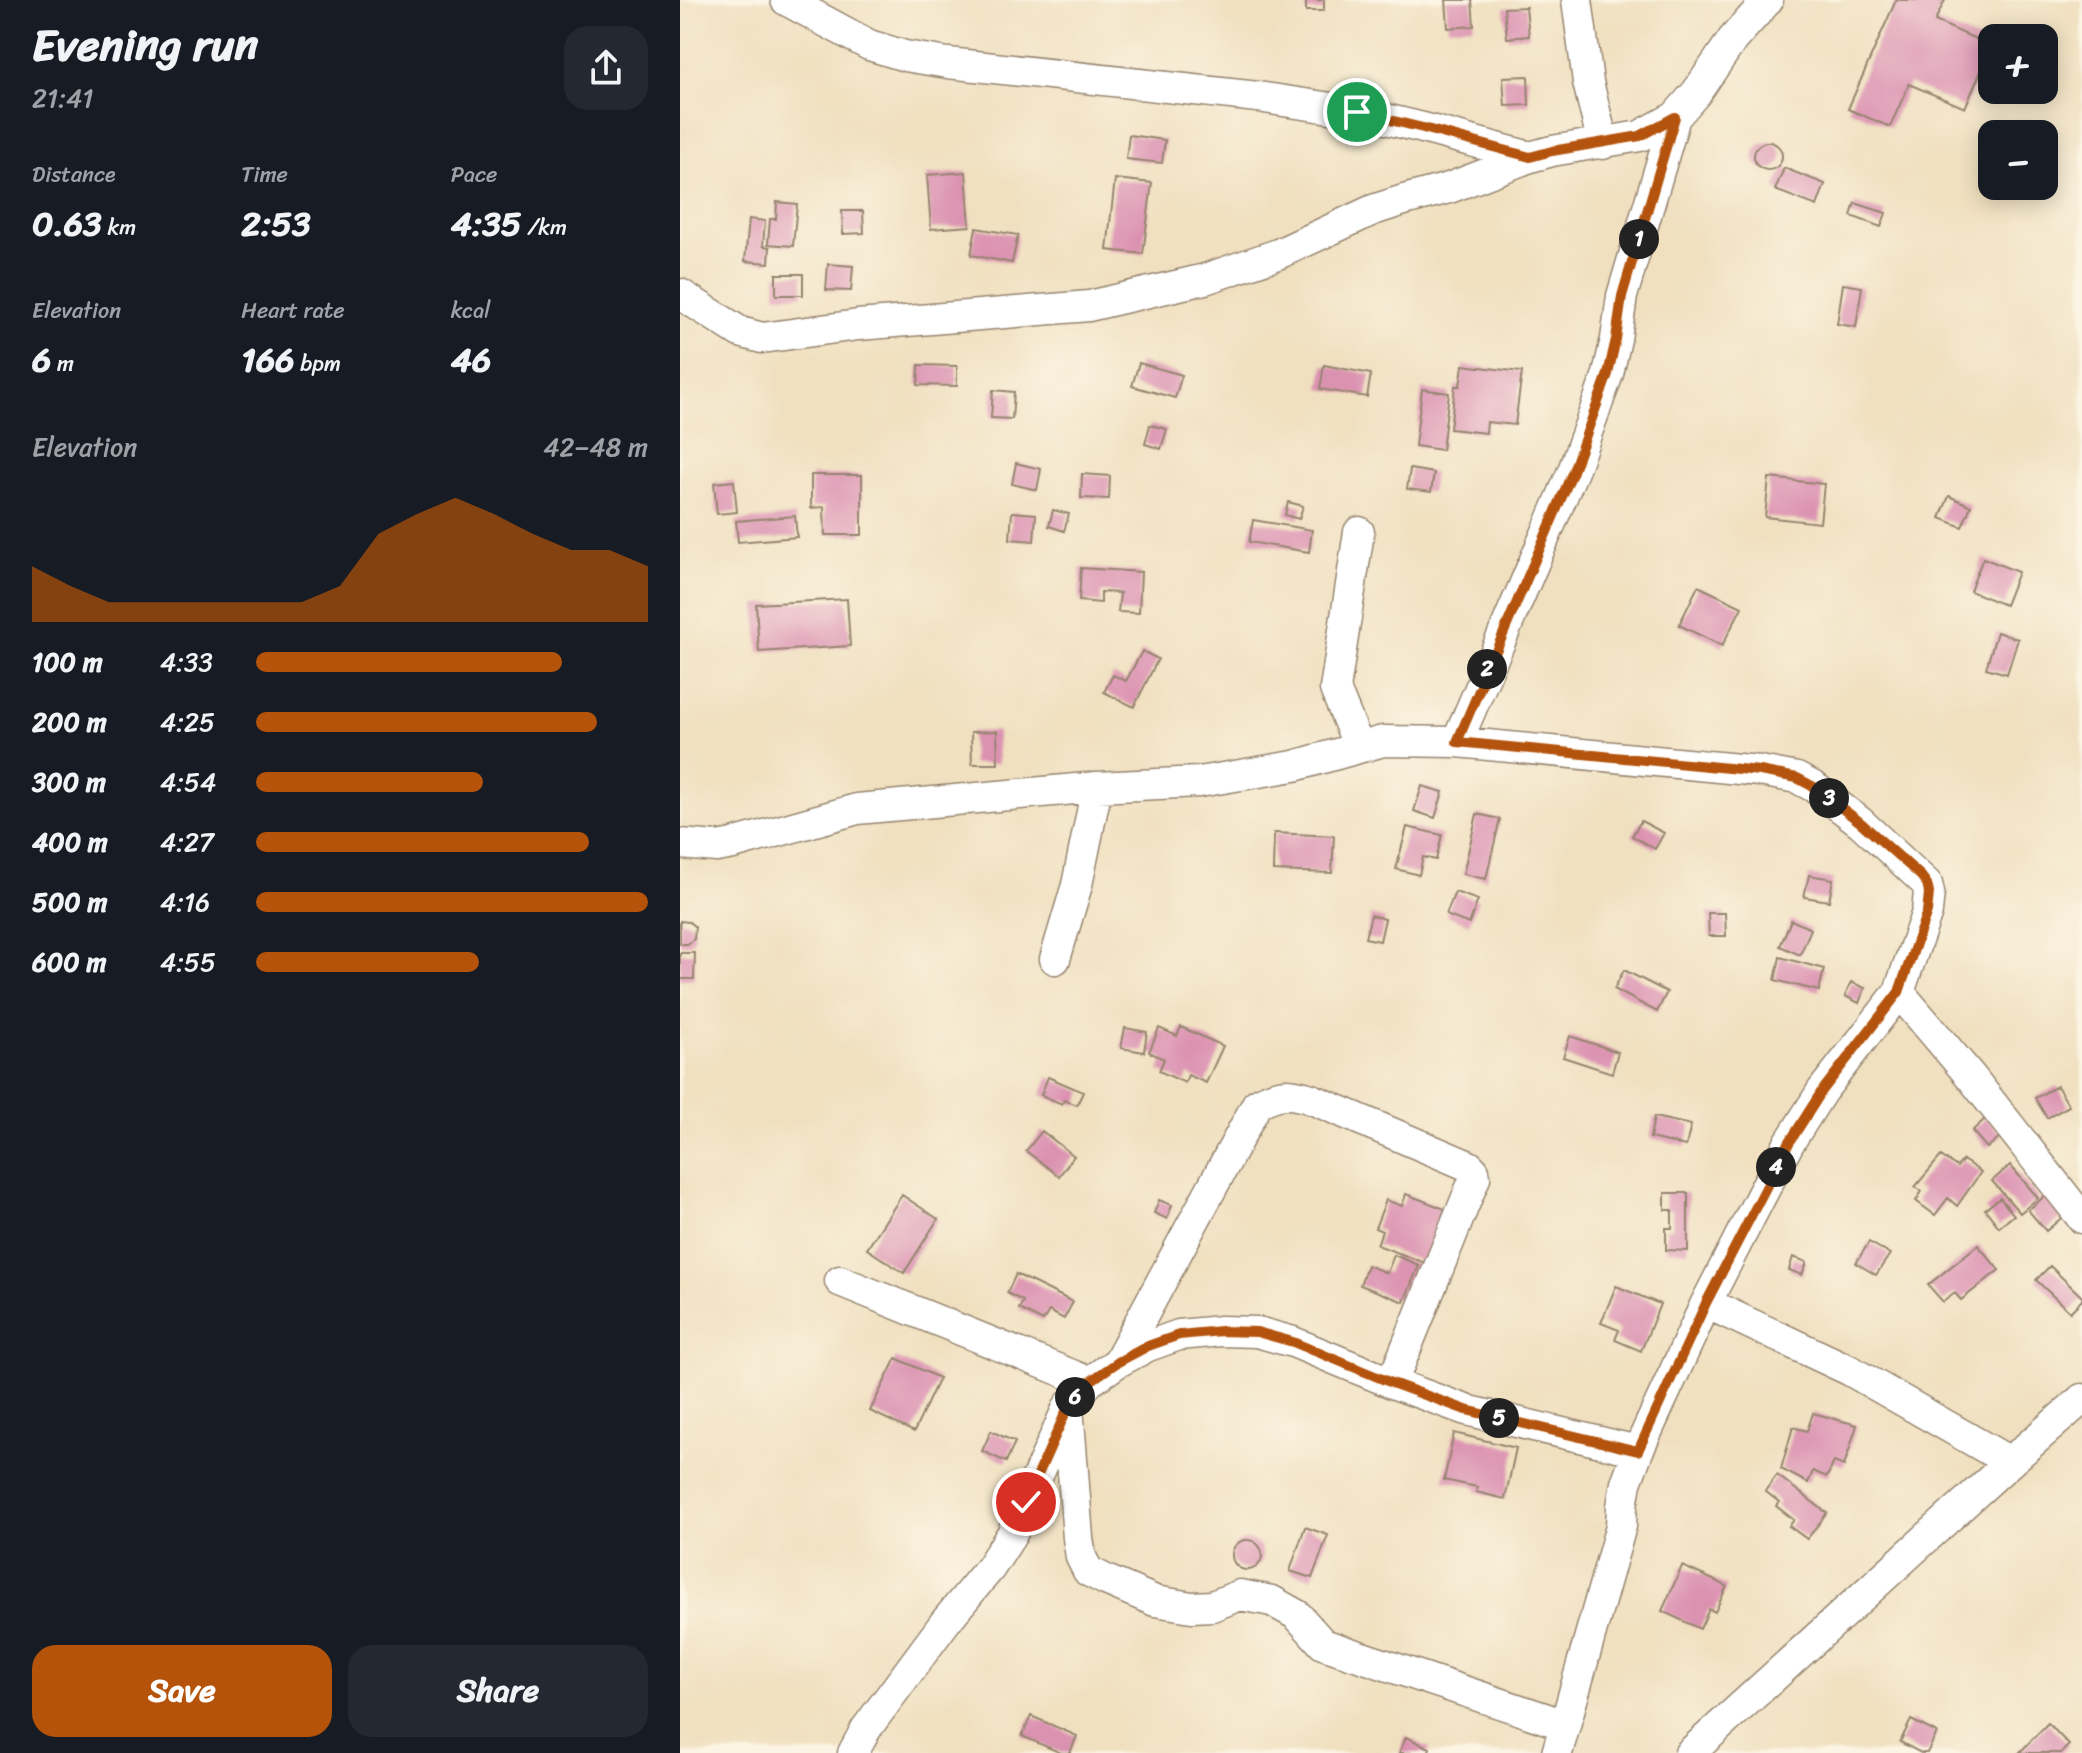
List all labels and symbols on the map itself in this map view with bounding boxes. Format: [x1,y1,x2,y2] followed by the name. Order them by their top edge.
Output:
[1323,78,1391,146] pin
[1619,219,1659,259] pin: 1
[1467,649,1507,689] pin: 2
[1809,778,1849,818] pin: 3
[1756,1147,1796,1187] pin: 4
[1055,1377,1095,1417] pin: 6
[1479,1398,1519,1438] pin: 5
[992,1468,1060,1536] pin

